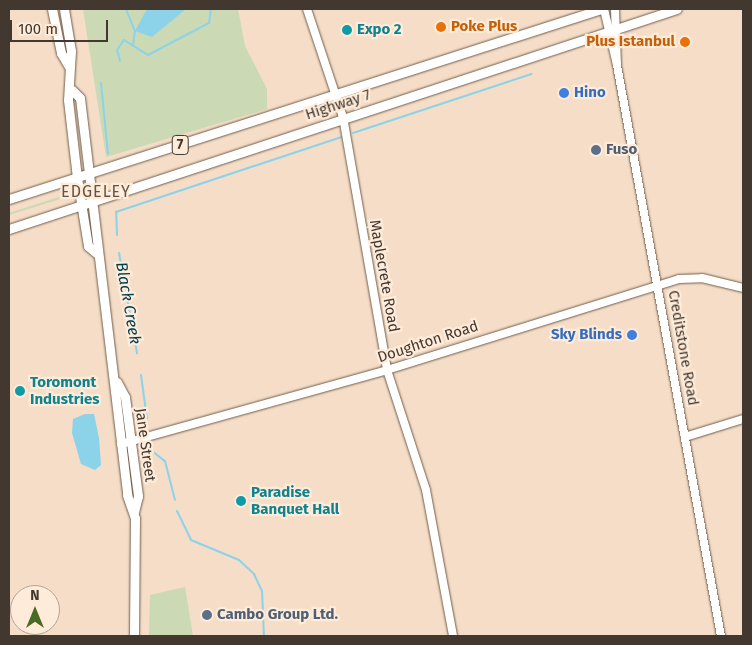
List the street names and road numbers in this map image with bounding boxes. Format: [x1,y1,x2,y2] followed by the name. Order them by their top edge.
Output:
[303,86,373,124] street label: Highway 7
[171,134,189,156] road number: 7
[365,218,403,334] street label: Maplecrete Road
[664,289,702,407] street label: Creditstone Road
[375,317,481,367] street label: Doughton Road
[131,407,159,483] street label: Jane Street

